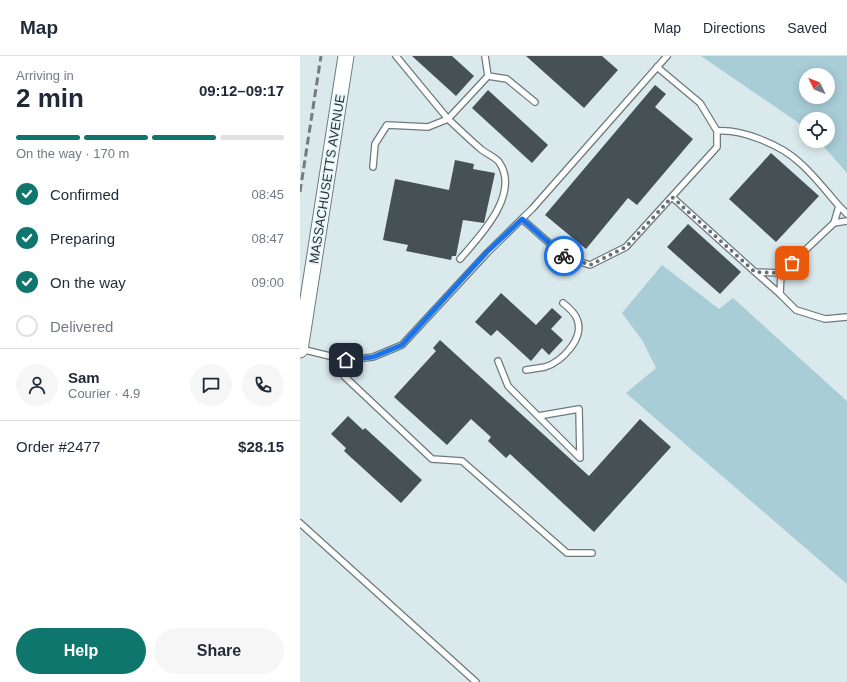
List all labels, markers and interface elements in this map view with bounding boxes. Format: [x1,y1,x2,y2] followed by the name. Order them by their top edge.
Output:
[20,17,58,38] text: Map
[654,20,681,36] text: Map
[703,20,765,36] text: Directions
[787,20,827,36] text: Saved
[16,68,74,83] text: Arriving in
[799,68,835,104] north arrow
[799,68,835,148] map controls
[199,82,284,99] text: 09:12–09:17
[16,83,84,113] text: 2 min
[306,93,348,265] street label: MASSACHUSETTS AVENUE
[799,112,835,148] button: locate
[16,146,129,161] text: On the way · 170 m
[16,183,38,205] icon: check
[50,186,119,203] text: Confirmed
[251,187,284,202] text: 08:45
[16,227,38,249] icon: check
[50,230,115,247] text: Preparing
[251,231,284,246] text: 08:47
[544,236,584,276] courier
[553,245,575,267] icon: bike
[775,246,809,280] pin
[781,252,803,274] icon: bag
[16,271,38,293] icon: check
[50,274,126,291] text: On the way
[251,275,284,290] text: 09:00
[50,318,113,335] text: Delivered
[329,343,363,377] pin
[335,349,357,371] icon: home
[16,364,58,406] button: person
[190,364,232,406] button: chat
[242,364,284,406] button: phone
[68,369,100,386] text: Sam
[68,386,140,401] text: Courier · 4.9
[16,438,100,455] text: Order #2477
[238,438,284,455] text: $28.15
[16,628,146,674] button: Help
[154,628,284,674] button: Share

